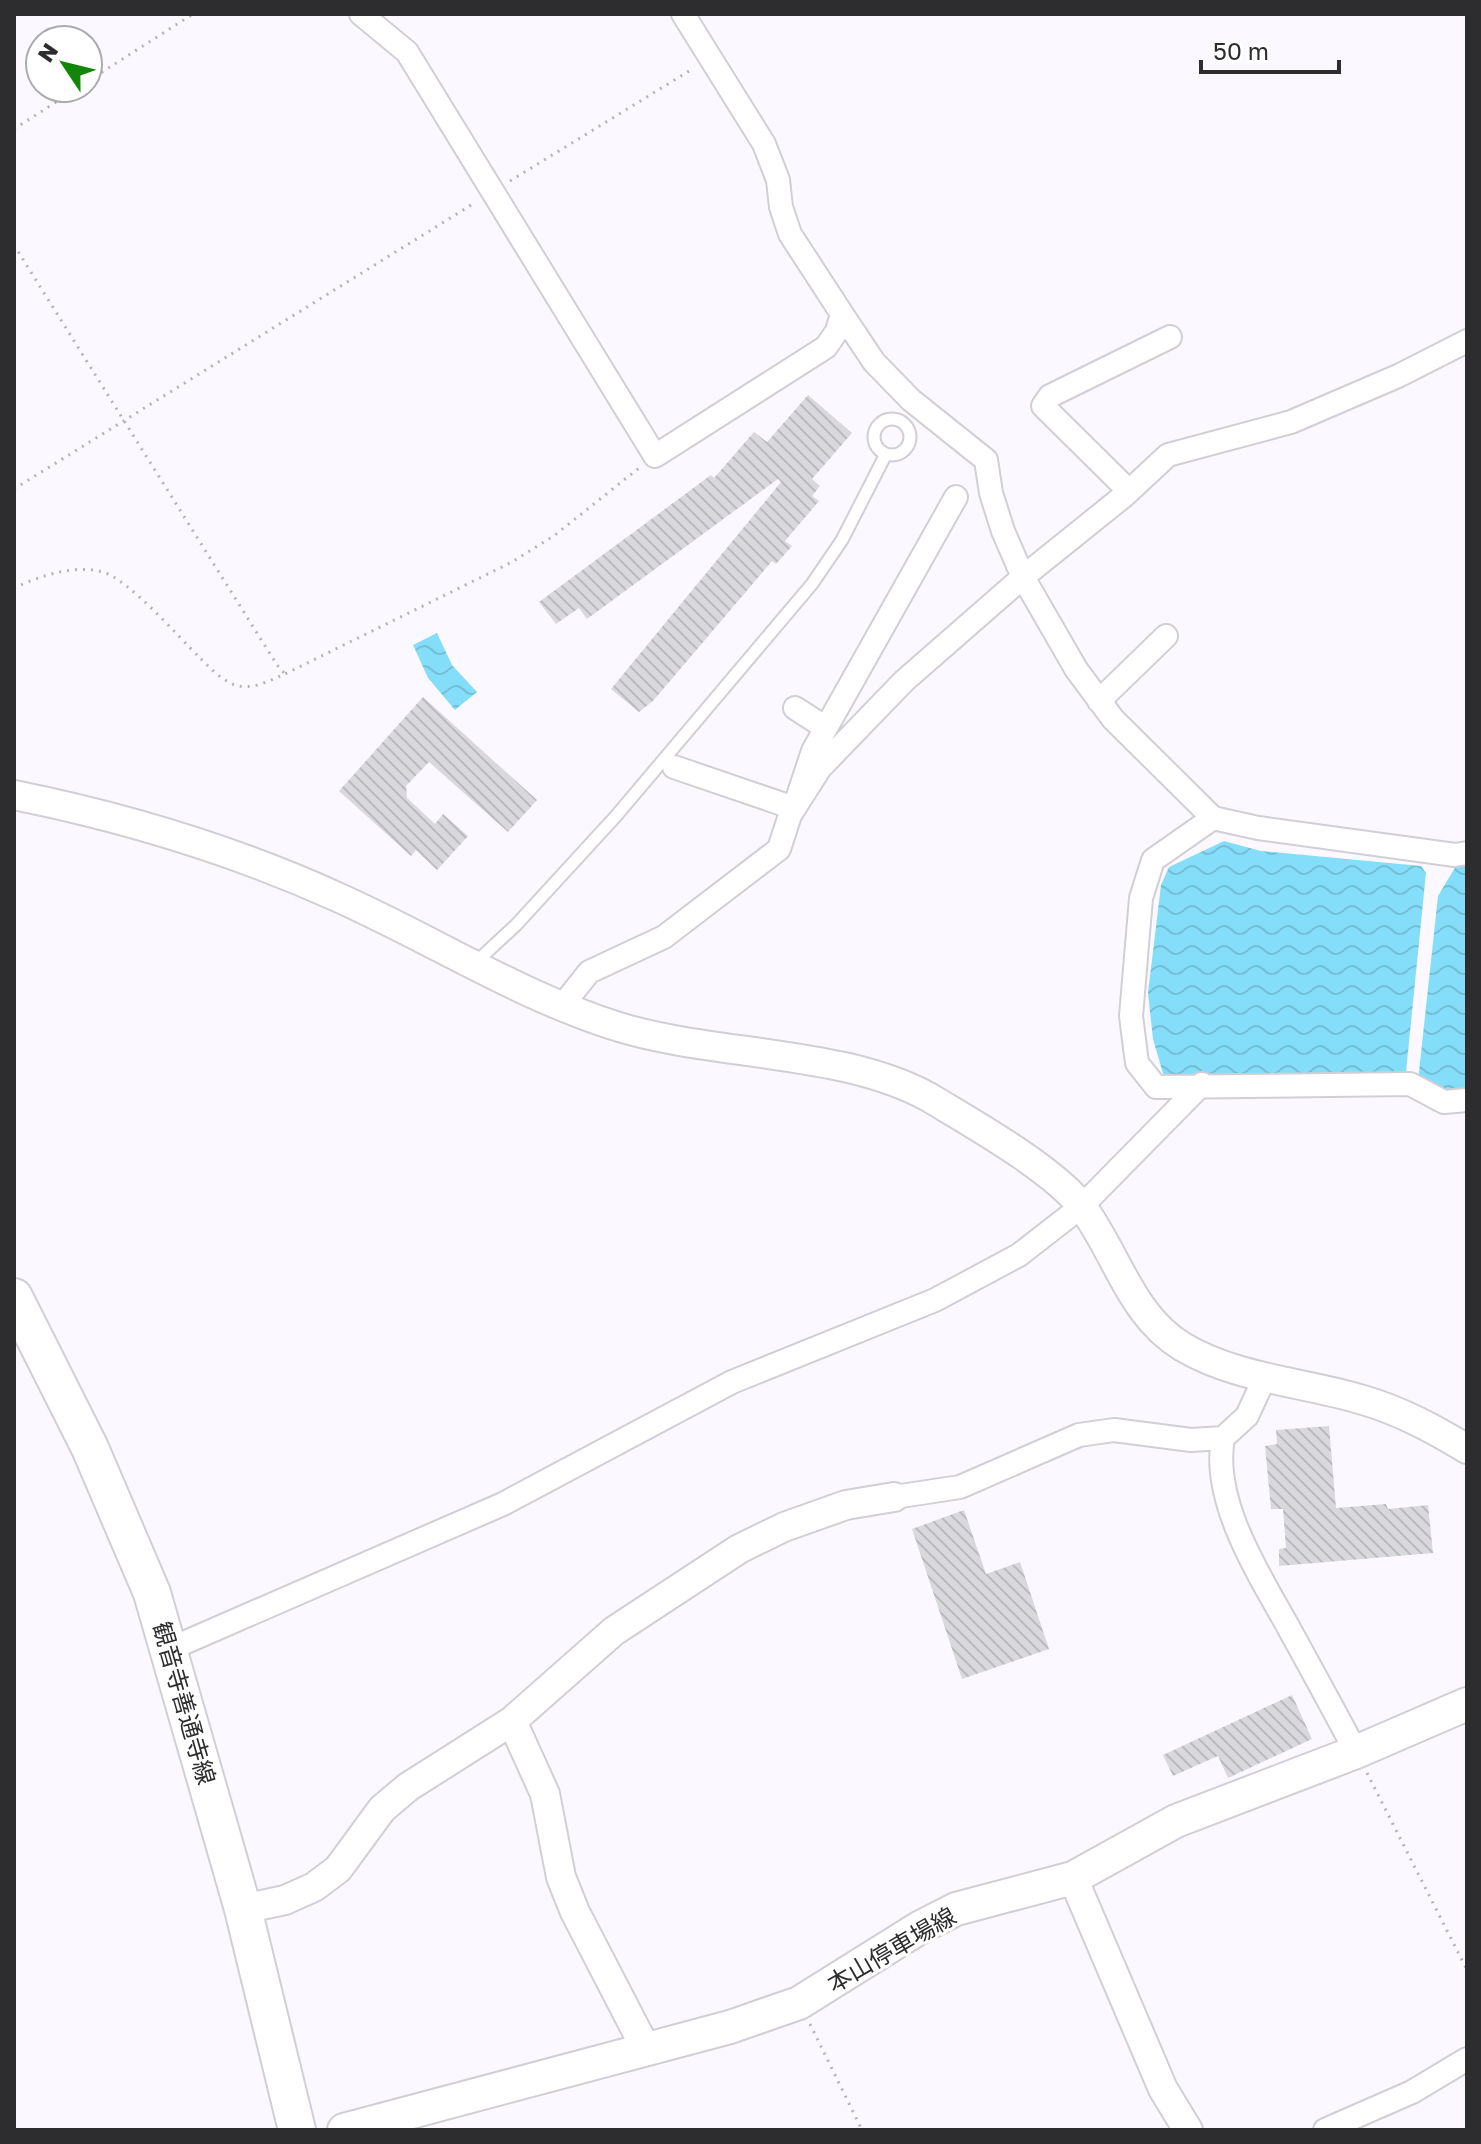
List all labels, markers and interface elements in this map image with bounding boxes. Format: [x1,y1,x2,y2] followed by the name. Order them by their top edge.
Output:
[24,24,104,104] north arrow
[1201,24,1339,74] scale bar
[1213,36,1269,65] text: 50 m
[31,38,63,67] text: N
[148,1618,222,1788] street label: 観音寺善通寺線
[821,1900,961,1998] street label: 本山停車場線

